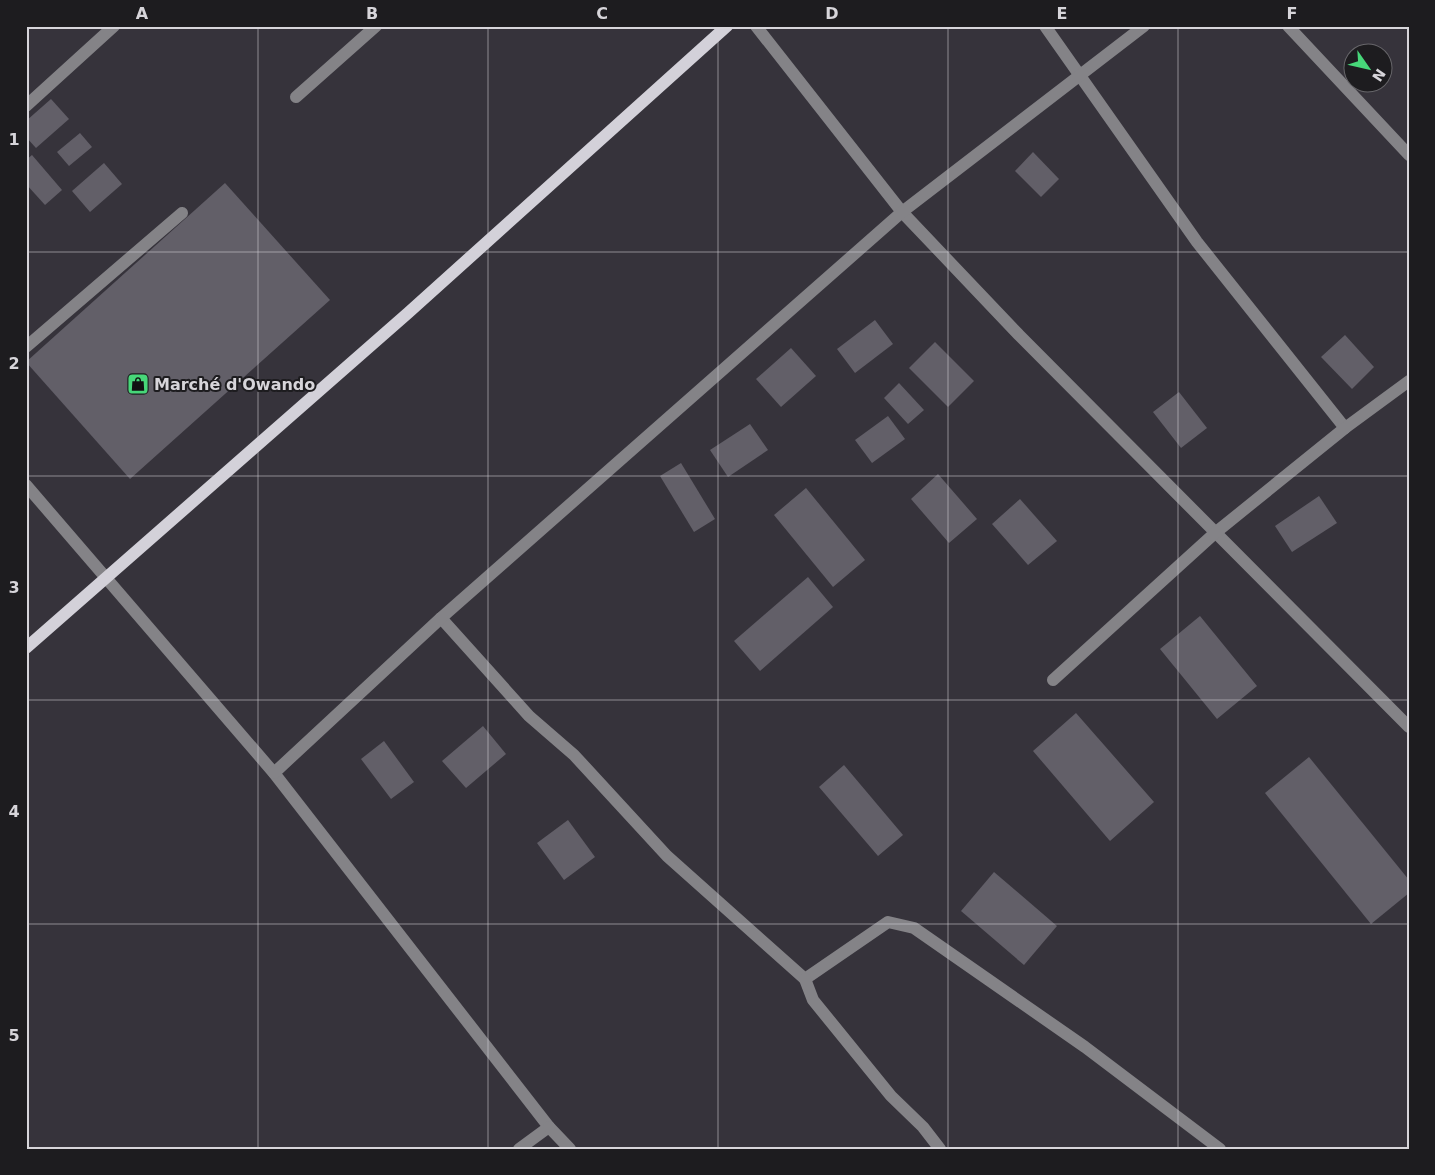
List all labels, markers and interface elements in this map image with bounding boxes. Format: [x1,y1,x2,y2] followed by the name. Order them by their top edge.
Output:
[136,4,149,23] text: A
[366,4,378,23] text: B
[596,4,608,23] text: C
[825,4,839,23] text: D
[1057,4,1067,23] text: E
[1287,4,1297,23] text: F
[1342,42,1392,92] north arrow
[1369,66,1389,85] text: N
[8,130,20,149] text: 1
[8,354,20,373] text: 2
[126,372,150,396] shop icon: Marché d'Owando
[154,375,315,394] place label: Marché d'Owando
[8,578,20,597] text: 3
[8,802,20,821] text: 4
[8,1026,20,1045] text: 5

